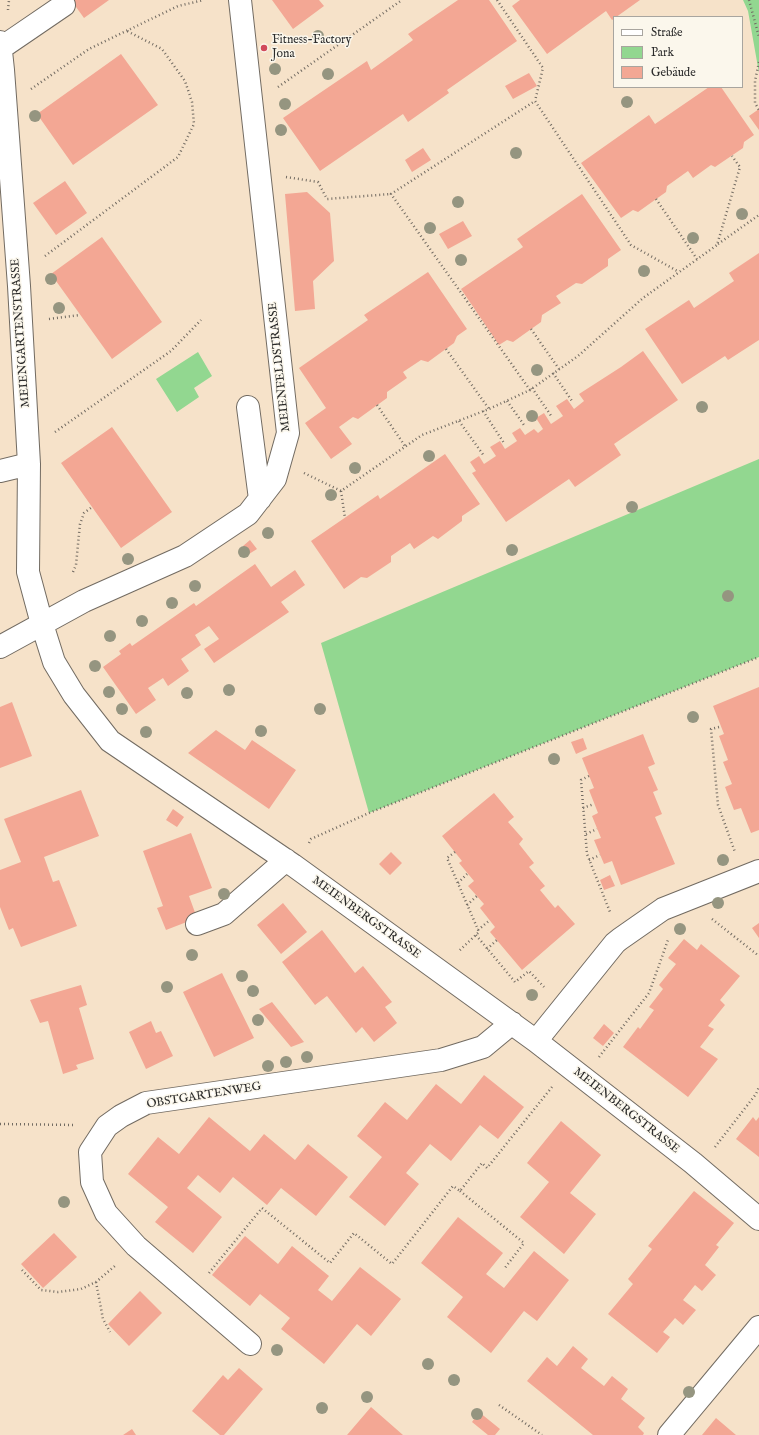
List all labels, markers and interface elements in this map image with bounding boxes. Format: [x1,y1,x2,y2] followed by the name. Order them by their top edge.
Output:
[613,16,743,88] legend
[651,25,683,40] text: Straße
[272,34,351,62] place label: Fitness-Factory Jona
[259,43,269,53] marker: Fitness-Factory Jona
[651,45,674,60] text: Park
[651,65,696,80] text: Gebäude
[9,258,33,408] street label: MEIENGARTENSTRASSE
[266,301,294,433] street label: MEIENFELDSTRASSE
[309,874,423,962] street label: MEIENBERGSTRASSE
[570,1065,682,1157] street label: MEIENBERGSTRASSE
[146,1080,262,1112] street label: OBSTGARTENWEG

